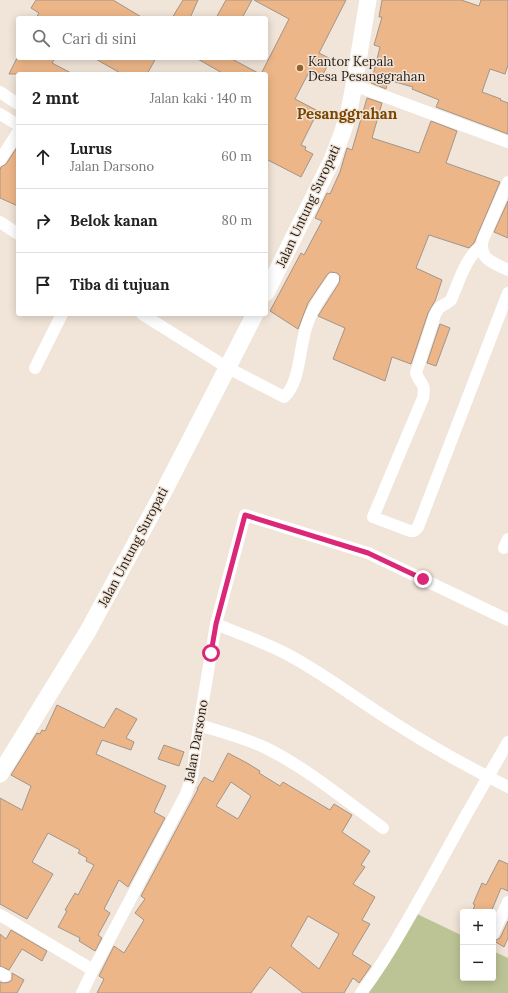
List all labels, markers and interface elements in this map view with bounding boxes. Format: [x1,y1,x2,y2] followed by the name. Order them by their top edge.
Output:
[16,16,268,60] search box
[30,27,52,49] icon: search
[62,29,137,48] text: Cari di sini
[308,53,425,85] place label: Kantor Kepala Desa Pesanggrahan
[295,63,305,73] marker: Kantor Kepala Desa Pesanggrahan
[32,87,79,109] text: 2 mnt
[150,90,252,107] text: Jalan kaki · 140 m
[297,104,398,123] district label: Pesanggrahan
[70,139,112,158] text: Lurus
[272,142,344,271] street label: Jalan Untung Suropati
[32,146,54,168] icon: ahead
[221,148,252,165] text: 60 m
[70,158,154,175] text: Jalan Darsono
[32,210,54,232] icon: right
[70,211,158,230] text: Belok kanan
[222,212,252,229] text: 80 m
[32,274,54,296] icon: arrive
[70,275,169,294] text: Tiba di tujuan
[94,484,172,611] street label: Jalan Untung Suropati
[414,570,432,588] route end
[202,644,220,662] route start
[180,698,212,785] street label: Jalan Darsono
[460,909,496,981] map controls
[460,909,496,945] button: +
[460,945,496,981] button: −

